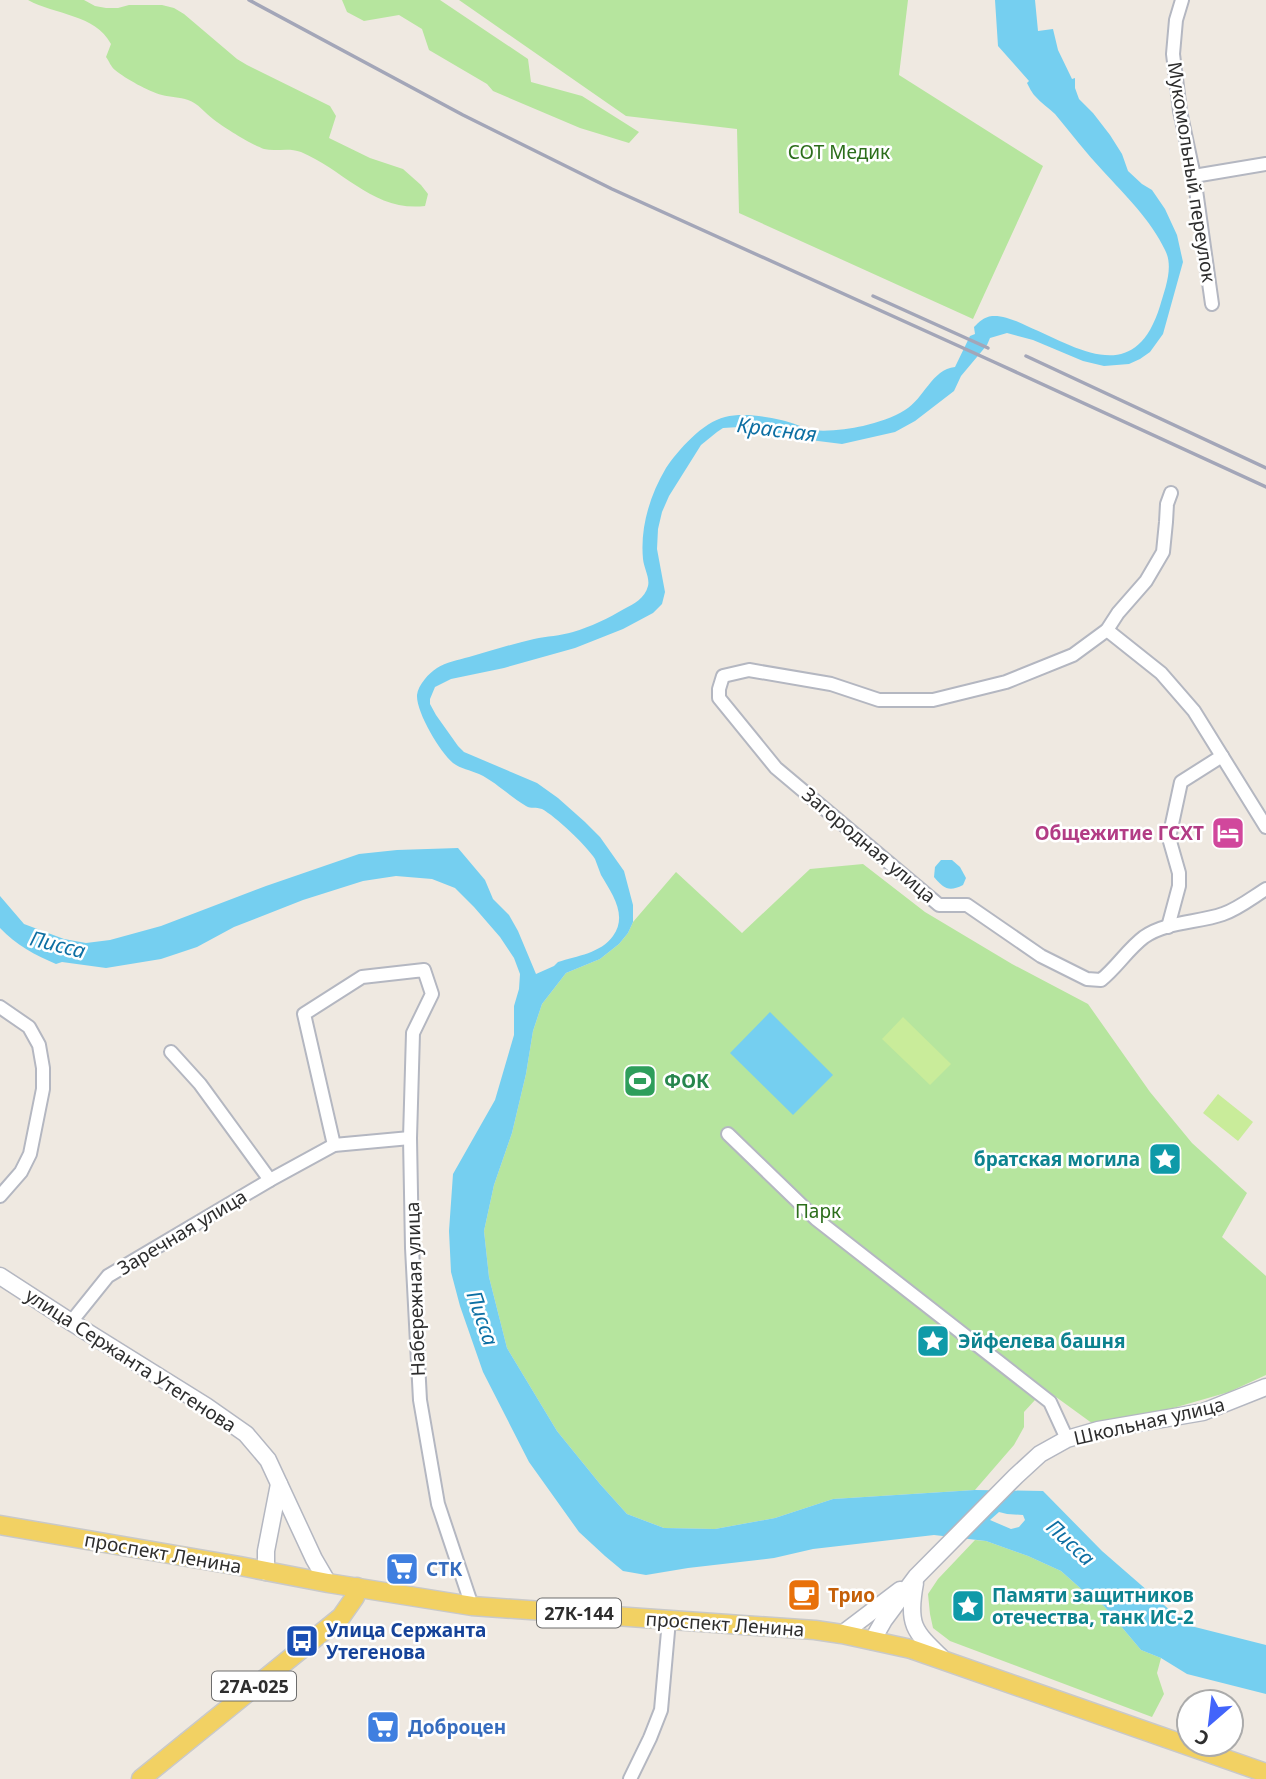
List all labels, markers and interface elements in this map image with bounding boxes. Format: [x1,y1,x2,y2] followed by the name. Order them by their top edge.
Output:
[1162,60,1222,284] street label: Мукомольный переулок
[788,139,890,165] park label: СОТ Медик
[736,410,819,448] water label: Красная
[797,781,941,909] street label: Загородная улица
[1209,814,1247,852] hotel icon: Общежитие ГСХТ
[1035,820,1204,846] place label: Общежитие ГСХТ
[27,924,89,964] water label: Писса
[621,1062,659,1100] sports icon: ФОК
[664,1068,710,1094] place label: ФОК
[1146,1140,1184,1178] place icon: братская могила
[974,1146,1140,1172] place label: братская могила
[112,1183,252,1281] street label: Заречная улица
[795,1198,841,1224] park label: Парк
[399,1201,431,1377] street label: Набережная улица
[20,1282,242,1438] street label: улица Сержанта Утегенова
[461,1287,505,1349] water label: Писса
[914,1322,952,1360] place icon: Эйфелева башня
[958,1328,1126,1354] place label: Эйфелева башня
[1071,1391,1227,1451] street label: Школьная улица
[1041,1513,1101,1572] water label: Писса
[82,1526,244,1580] street label: проспект Ленина
[383,1550,421,1588] supermarket icon: СТК
[426,1556,463,1582] place label: СТК
[785,1576,823,1614] cafe icon: Трио
[828,1582,875,1608] place label: Трио
[992,1582,1194,1630] place label: Памяти защитников отечества, танк ИС-2
[949,1587,987,1625] place icon: Памяти защитников отечества, танк ИС-2
[537,1598,621,1628] road number: 27К-144
[645,1605,805,1643] street label: проспект Ленина
[326,1617,486,1665] place label: Улица Сержанта Утегенова
[283,1622,321,1660] bus stop icon: Улица Сержанта Утегенова
[212,1672,296,1700] road number: 27А-025
[1175,1688,1245,1758] north arrow
[364,1708,402,1746] supermarket icon: Доброцен
[408,1714,506,1740] place label: Доброцен
[1191,1724,1214,1752] text: С

